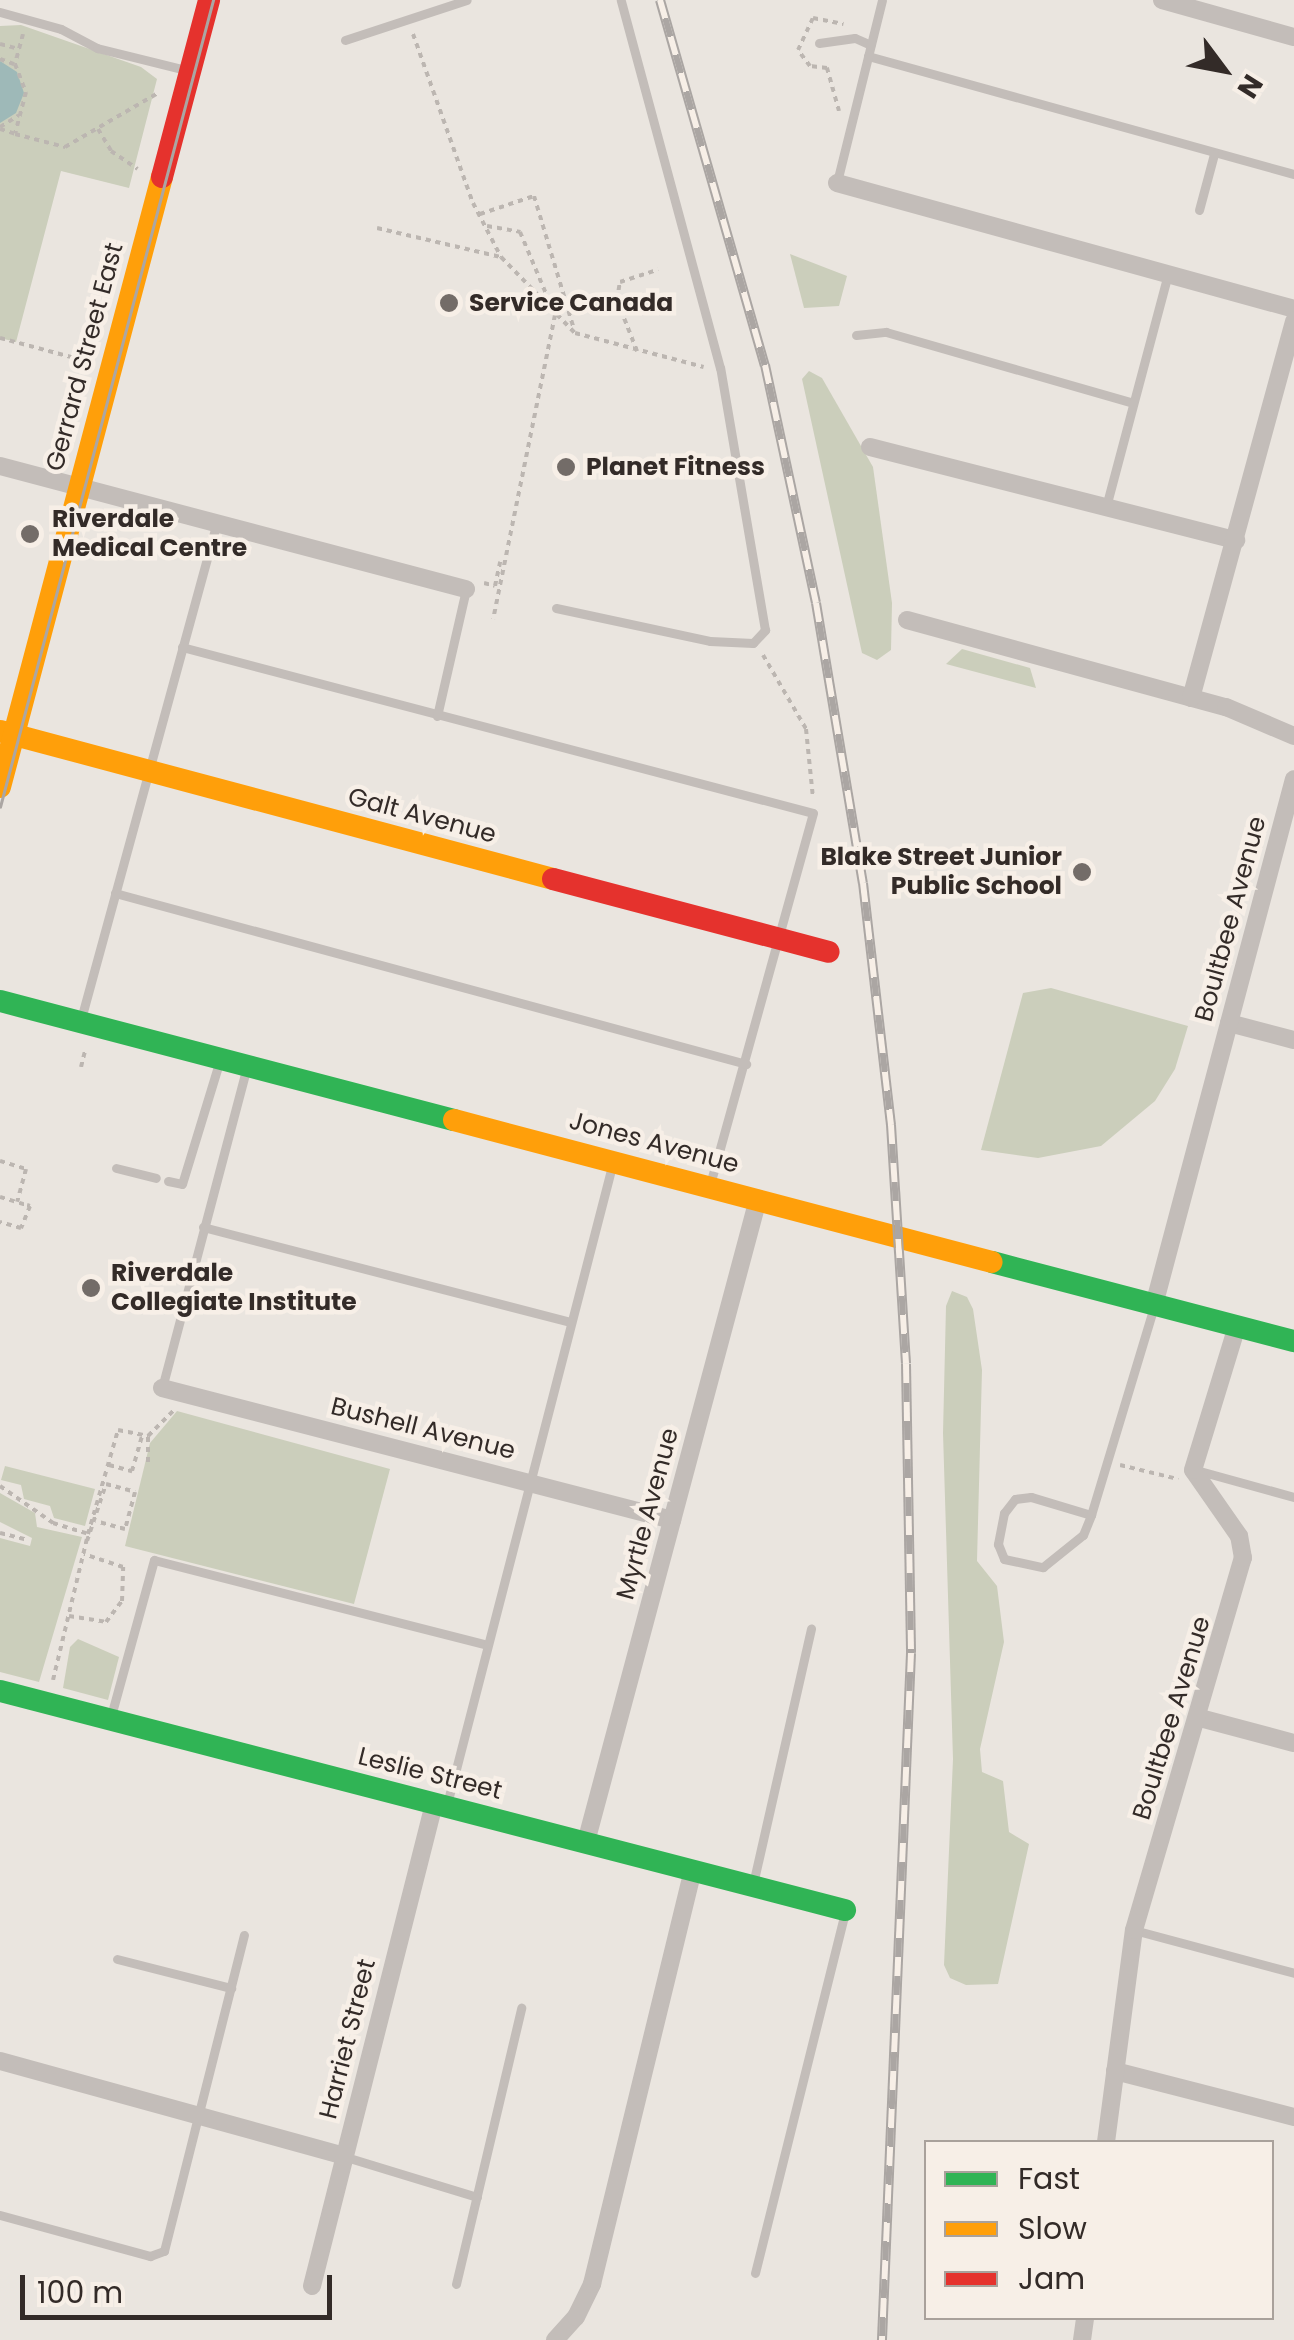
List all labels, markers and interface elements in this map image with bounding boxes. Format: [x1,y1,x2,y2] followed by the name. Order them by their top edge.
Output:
[1174,20,1274,120] north arrow
[1228,67,1272,105] text: N
[40,240,130,474] street label: Gerrard Street East
[469,288,673,318] place label: Service Canada
[438,292,460,314] marker: Service Canada
[586,452,765,482] place label: Planet Fitness
[555,456,577,478] marker: Planet Fitness
[52,505,247,564] place label: Riverdale Medical Centre
[17,521,43,547] marker: Riverdale Medical Centre
[345,782,499,850] street label: Galt Avenue
[1189,813,1273,1025] street label: Boultbee Avenue
[820,843,1062,902] place label: Blake Street Junior Public School
[1071,861,1093,883] marker: Blake Street Junior Public School
[566,1106,742,1180] street label: Jones Avenue
[111,1259,357,1318] place label: Riverdale Collegiate Institute
[80,1277,102,1299] marker: Riverdale Collegiate Institute
[328,1392,518,1466] street label: Bushell Avenue
[611,1425,685,1603] street label: Myrtle Avenue
[1127,1613,1217,1823] street label: Boultbee Avenue
[355,1742,505,1806] street label: Leslie Street
[314,1956,382,2122] street label: Harriet Street
[924,2140,1274,2320] legend
[1018,2157,1080,2200] text: Fast
[1018,2207,1087,2250] text: Slow
[25,2255,338,2317] scale bar
[1018,2257,1085,2300] text: Jam
[37,2271,123,2314] text: 100 m

